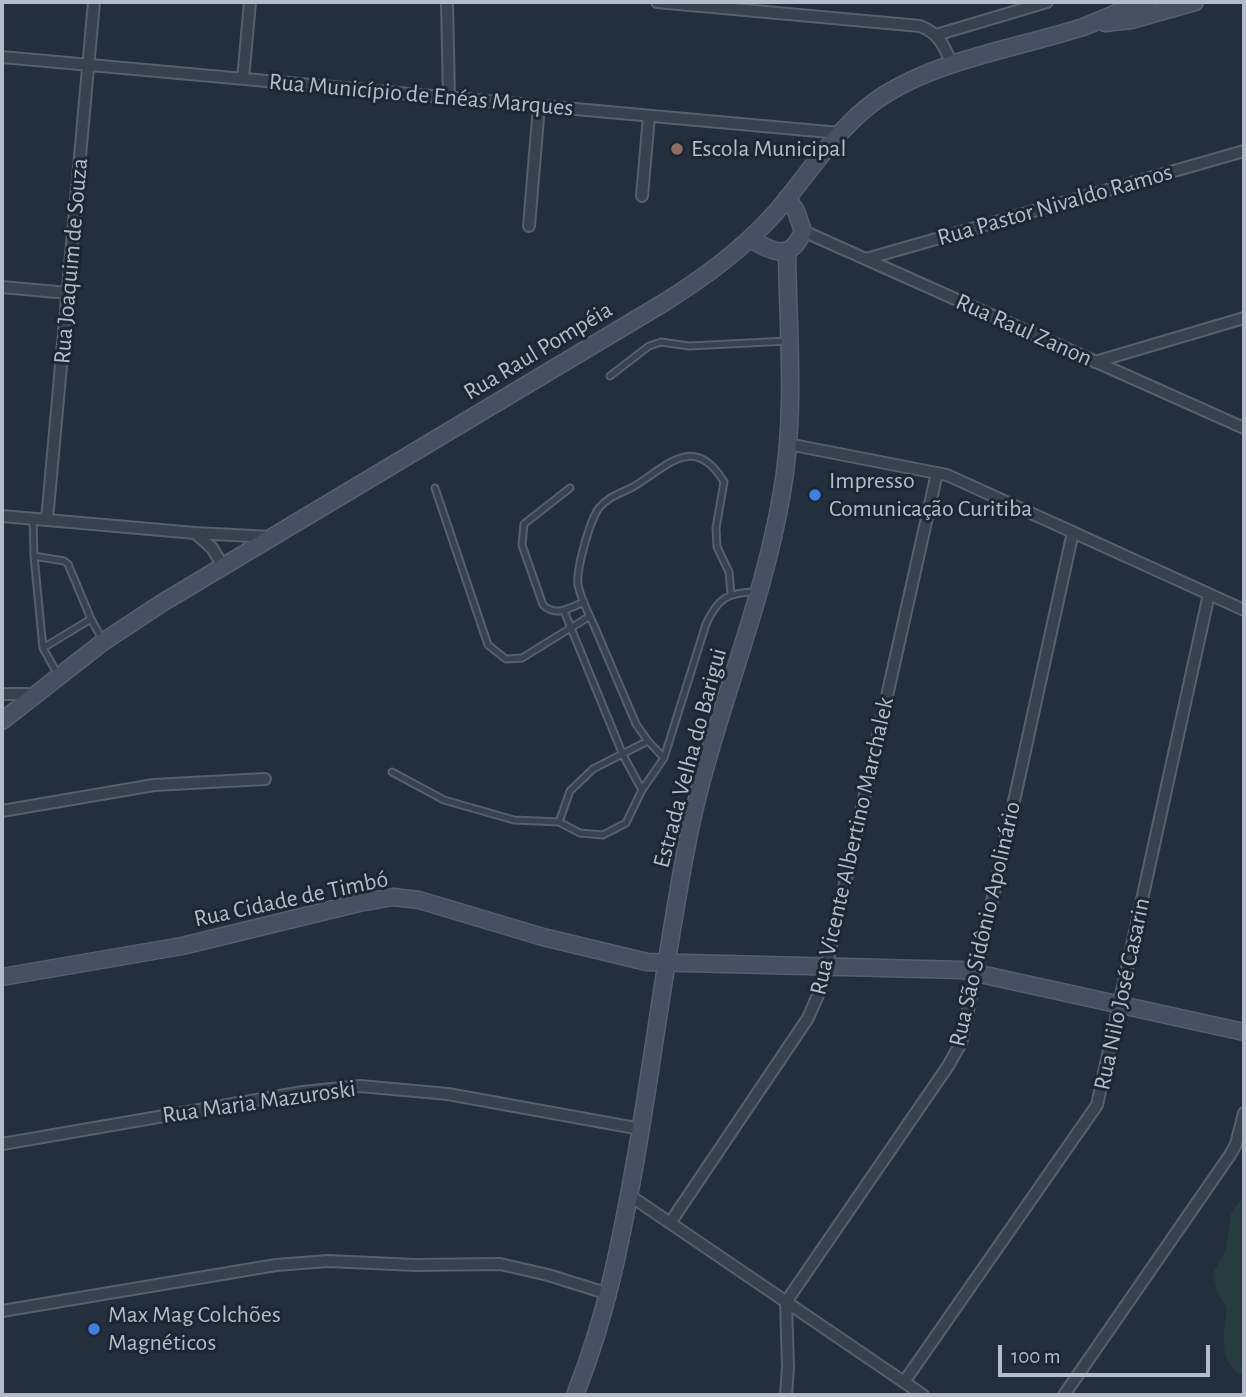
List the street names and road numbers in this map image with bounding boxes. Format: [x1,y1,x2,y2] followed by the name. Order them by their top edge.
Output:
[268,67,574,123] street label: Rua Município de Enéas Marques
[48,157,94,365] street label: Rua Joaquim de Souza
[934,158,1176,252] street label: Rua Pastor Nivaldo Ramos
[951,287,1097,373] street label: Rua Raul Zanon
[458,295,618,407] street label: Rua Raul Pompéia
[647,645,733,871] street label: Estrada Velha do Barigui
[804,694,900,998] street label: Rua Vicente Albertino Marchalek
[943,799,1027,1049] street label: Rua São Sidônio Apolinário
[191,864,391,934] street label: Rua Cidade de Timbó
[1088,895,1156,1093] street label: Rua Nilo José Casarin
[160,1074,358,1130] street label: Rua Maria Mazuroski

